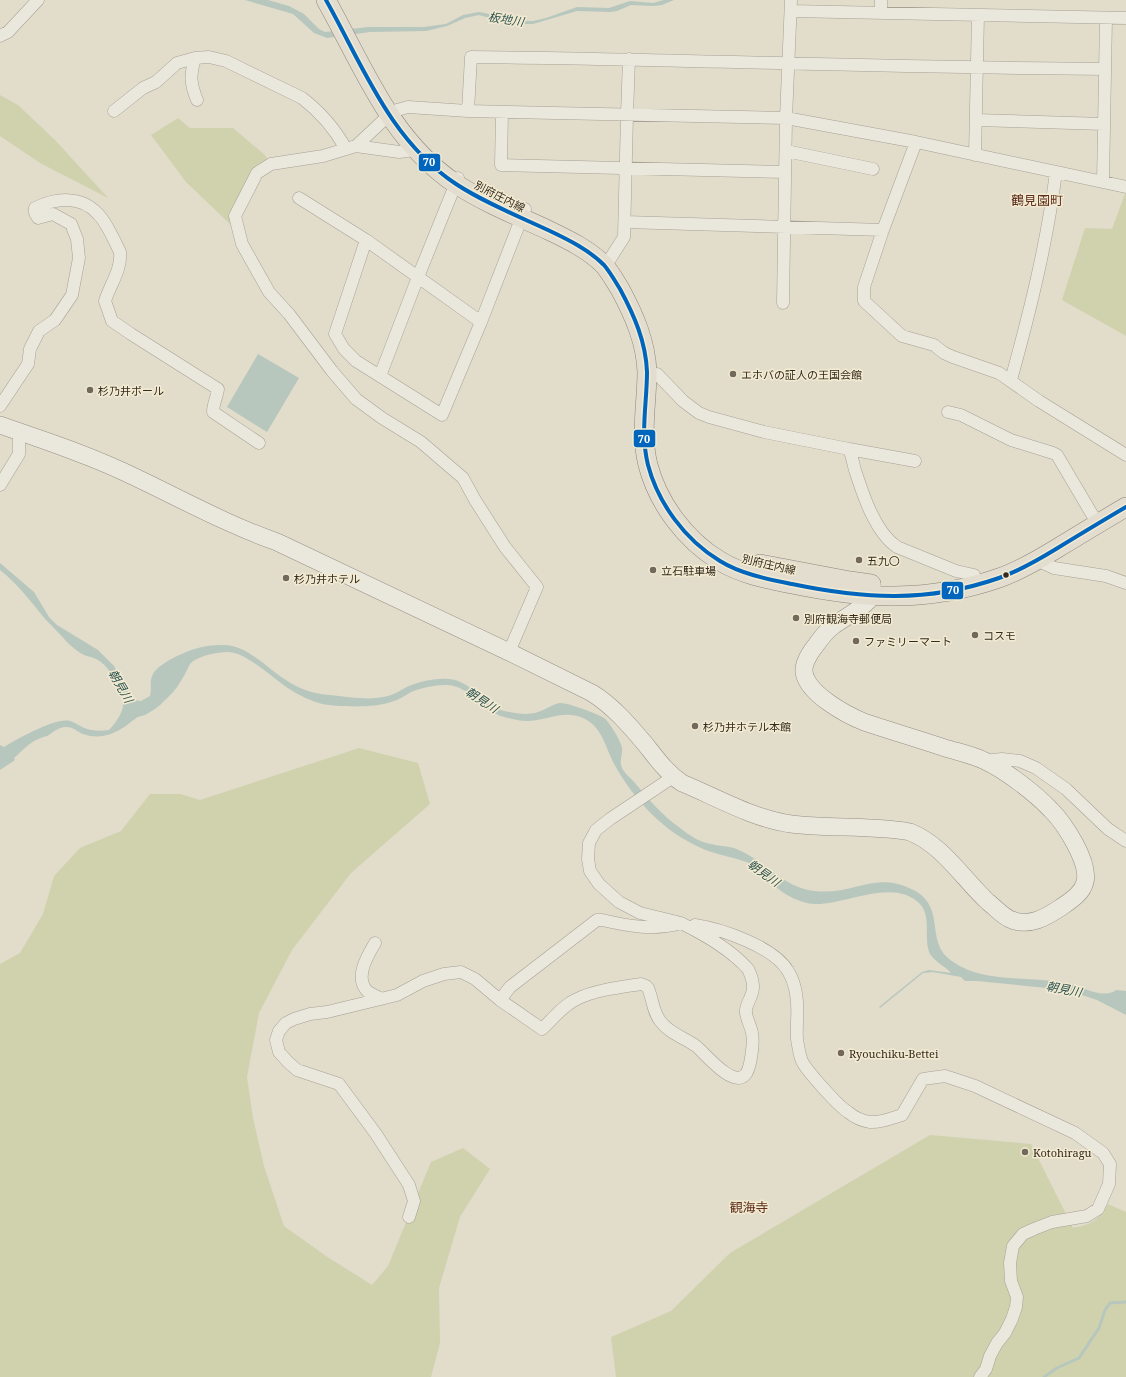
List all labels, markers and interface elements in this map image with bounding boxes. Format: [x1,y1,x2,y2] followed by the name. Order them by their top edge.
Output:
[487,8,527,31] water label: 板地川
[418,153,441,172] line badge: 70
[423,154,435,169] text: 70
[472,177,528,215] street label: 別府庄内線
[1011,191,1063,209] district label: 鶴見園町
[741,367,862,382] place label: エホバの証人の王国会館
[728,369,738,379] marker: エホバの証人の王国会館
[98,383,164,398] place label: 杉乃井ボール
[85,385,95,395] marker: 杉乃井ボール
[633,429,656,448] line badge: 70
[638,431,650,446] text: 70
[741,551,797,577] street label: 別府庄内線
[867,553,900,568] place label: 五九〇
[854,555,864,565] marker: 五九〇
[661,563,716,578] place label: 立石駐車場
[648,565,658,575] marker: 立石駐車場
[1001,570,1011,580] unlabelled marker
[294,571,360,586] place label: 杉乃井ホテル
[281,573,291,583] marker: 杉乃井ホテル
[941,581,964,600] line badge: 70
[947,582,959,597] text: 70
[804,611,892,626] place label: 別府観海寺郵便局
[791,613,801,623] marker: 別府観海寺郵便局
[983,628,1016,643] place label: コスモ
[970,630,980,640] marker: コスモ
[864,634,952,649] place label: ファミリーマート
[851,636,861,646] marker: ファミリーマート
[105,666,138,708] water label: 朝見川
[462,683,503,718] water label: 朝見川
[703,719,791,734] place label: 杉乃井ホテル本館
[690,721,700,731] marker: 杉乃井ホテル本館
[744,856,785,891] water label: 朝見川
[1045,977,1085,1001] water label: 朝見川
[849,1046,939,1061] place label: Ryouchiku-Bettei
[836,1048,846,1058] marker: Ryouchiku-Bettei
[1033,1145,1092,1160] place label: Kotohiragu
[1020,1147,1030,1157] marker: Kotohiragu
[729,1198,769,1216] district label: 観海寺

